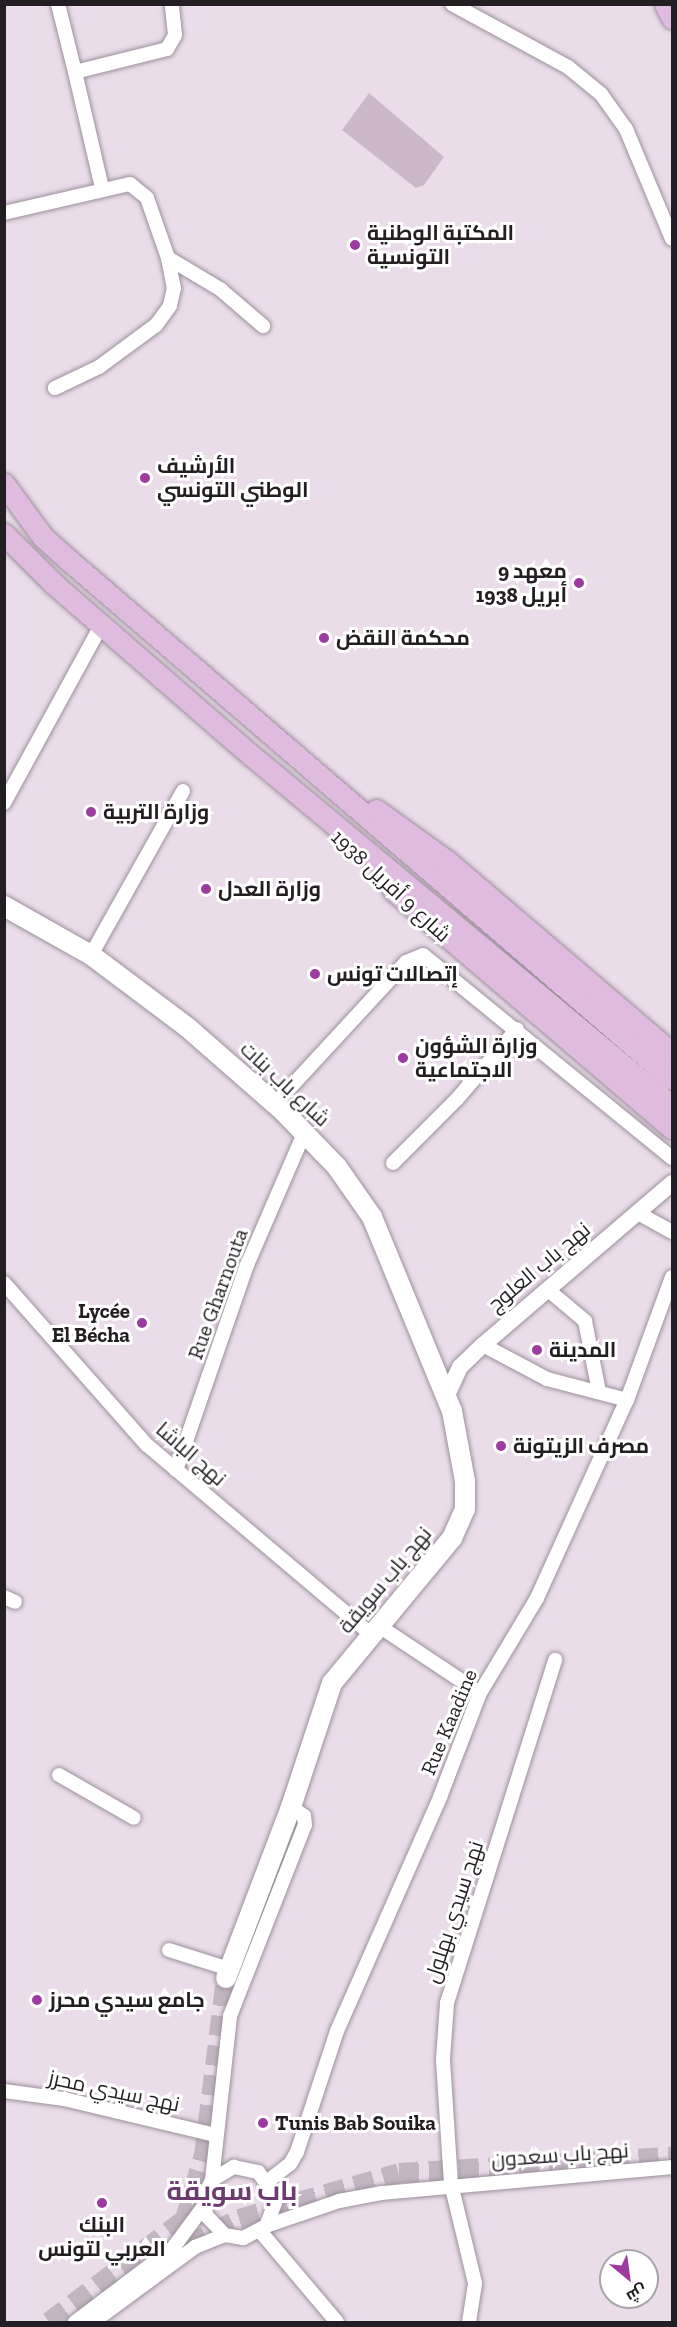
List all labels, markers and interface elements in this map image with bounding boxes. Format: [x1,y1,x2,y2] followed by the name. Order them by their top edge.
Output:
[367,220,514,270] place label: المكتبة الوطنية التونسية
[348,238,362,252] marker: المكتبة الوطنية التونسية
[157,453,308,503] place label: الأرشيف الوطني التونسي
[138,471,152,485] marker: الأرشيف الوطني التونسي
[476,558,567,608] place label: معهد 9 أبريل 1938
[572,576,586,590] marker: معهد 9 أبريل 1938
[336,625,470,651] place label: محكمة النقض
[317,631,331,645] marker: محكمة النقض
[103,799,209,825] place label: وزارة التربية
[84,805,98,819] marker: وزارة التربية
[326,824,456,948] street label: شارع 9 أفريل 1938
[218,876,321,902] place label: وزارة العدل
[199,882,213,896] marker: وزارة العدل
[327,961,458,987] place label: إتصالات تونس
[308,967,322,981] marker: إتصالات تونس
[415,1033,537,1083] place label: وزارة الشؤون الاجتماعية
[235,1036,335,1132] street label: شارع باب بنات
[396,1051,410,1065] marker: وزارة الشؤون الاجتماعية
[483,1217,595,1317] street label: نهج باب العلوج
[183,1225,253,1363] street label: Rue Gharnouta
[52,1298,130,1348] place label: Lycée El Bécha
[135,1316,149,1330] marker: Lycée El Bécha
[549,1337,616,1363] place label: المدينة
[530,1343,544,1357] marker: المدينة
[151,1417,231,1491] street label: نهج الباشا
[513,1433,649,1459] place label: مصرف الزيتونة
[494,1439,508,1453] marker: مصرف الزيتونة
[333,1522,437,1638] street label: نهج باب سويقة
[415,1665,483,1779] street label: Rue Kaadine
[419,1838,489,1986] street label: نهج سيدي بهلول
[49,1987,205,2013] place label: جامع سيدي محرز
[30,1993,44,2007] marker: جامع سيدي محرز
[46,2065,182,2117] street label: نهج سيدي محرز
[275,2110,436,2136] place label: Tunis Bab Souika
[256,2116,270,2130] marker: Tunis Bab Souika
[490,2138,630,2172] street label: نهج باب سعدون
[167,2176,297,2208] district label: باب سويقة
[95,2196,109,2210] marker: البنك العربي لتونس
[38,2212,166,2262] place label: البنك العربي لتونس
[599,2249,659,2309] north arrow
[623,2280,651,2307] text: ش

